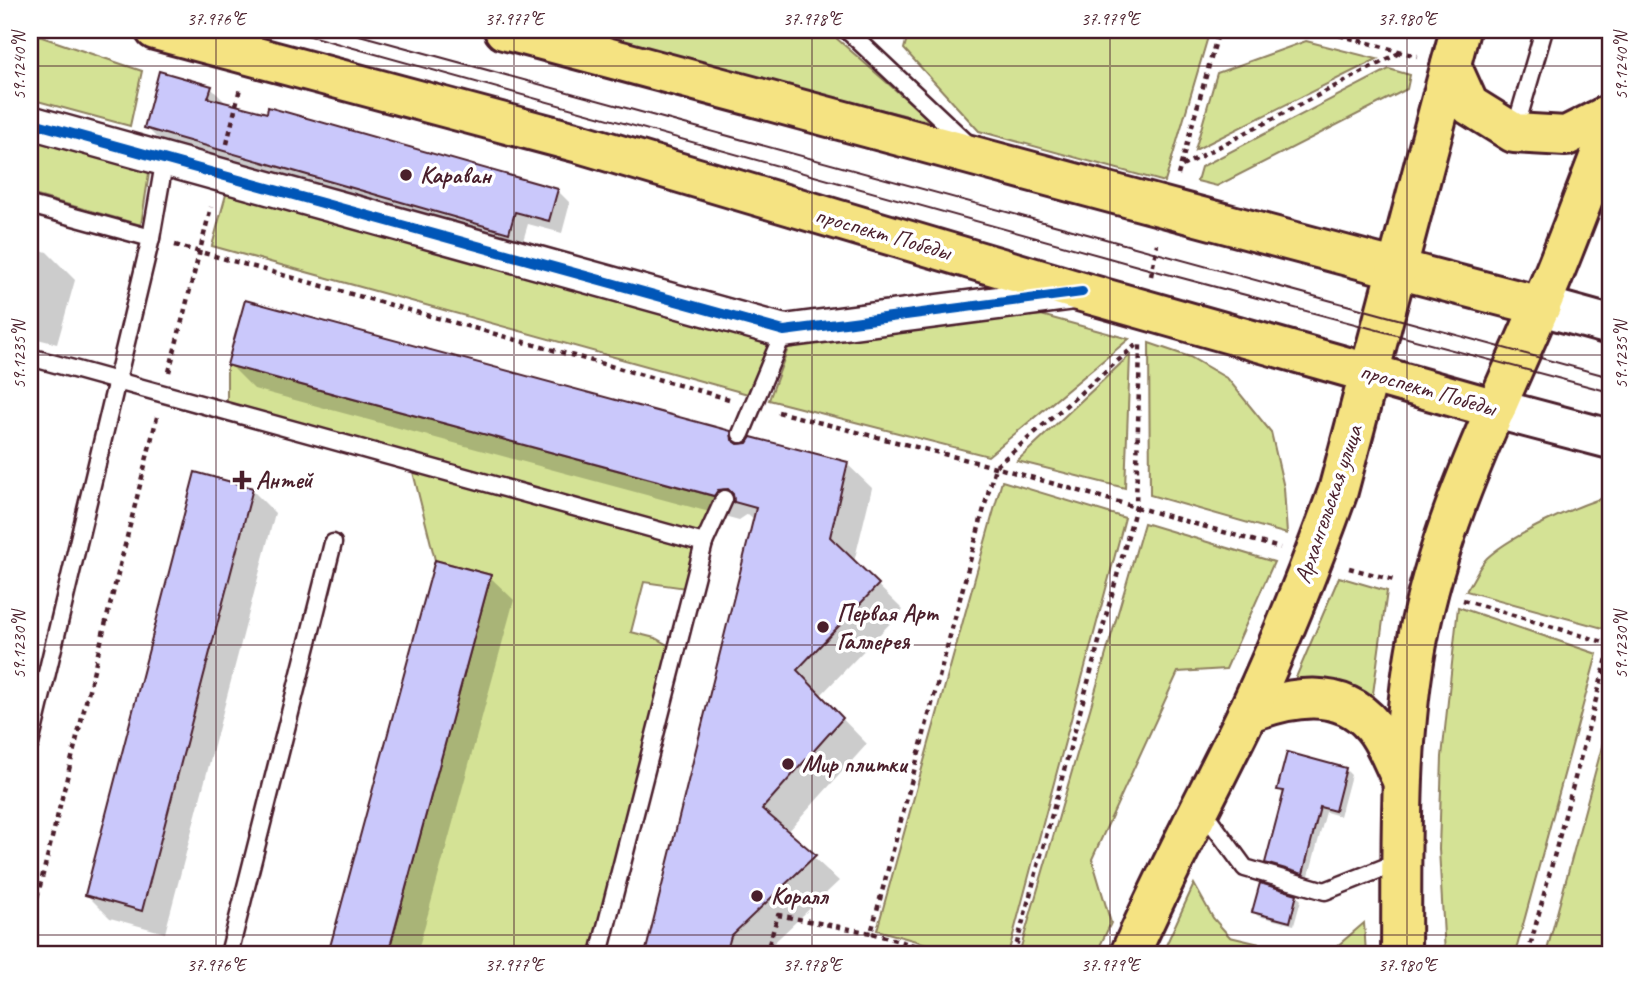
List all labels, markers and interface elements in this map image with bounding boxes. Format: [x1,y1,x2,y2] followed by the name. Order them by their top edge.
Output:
[187,8,248,30] text: 37.976°E
[485,8,546,30] text: 37.977°E
[783,8,844,30] text: 37.978°E
[1081,8,1142,30] text: 37.979°E
[1378,8,1439,30] text: 37.980°E
[8,29,30,100] text: 59.1240°N
[1610,29,1632,100] text: 59.1240°N
[420,160,493,190] place label: Караван
[398,167,414,183] marker: Караван
[812,199,956,267] street label: проспект Победы
[8,318,30,389] text: 59.1235°N
[1610,318,1632,389] text: 59.1235°N
[1357,355,1501,423] street label: проспект Победы
[1287,420,1370,587] street label: Архангельская улица
[256,465,314,495] place label: Антей
[234,472,250,488] marker: Антей
[837,598,940,656] place label: Первая Арт Галлерея
[8,608,30,679] text: 59.1230°N
[1610,608,1632,679] text: 59.1230°N
[815,619,831,635] marker: Первая Арт Галлерея
[802,749,909,779] place label: Мир плитки
[780,756,796,772] marker: Мир плитки
[771,881,830,911] place label: Коралл
[749,888,765,904] marker: Коралл
[187,954,248,976] text: 37.976°E
[485,954,546,976] text: 37.977°E
[783,954,844,976] text: 37.978°E
[1081,954,1142,976] text: 37.979°E
[1378,954,1439,976] text: 37.980°E

